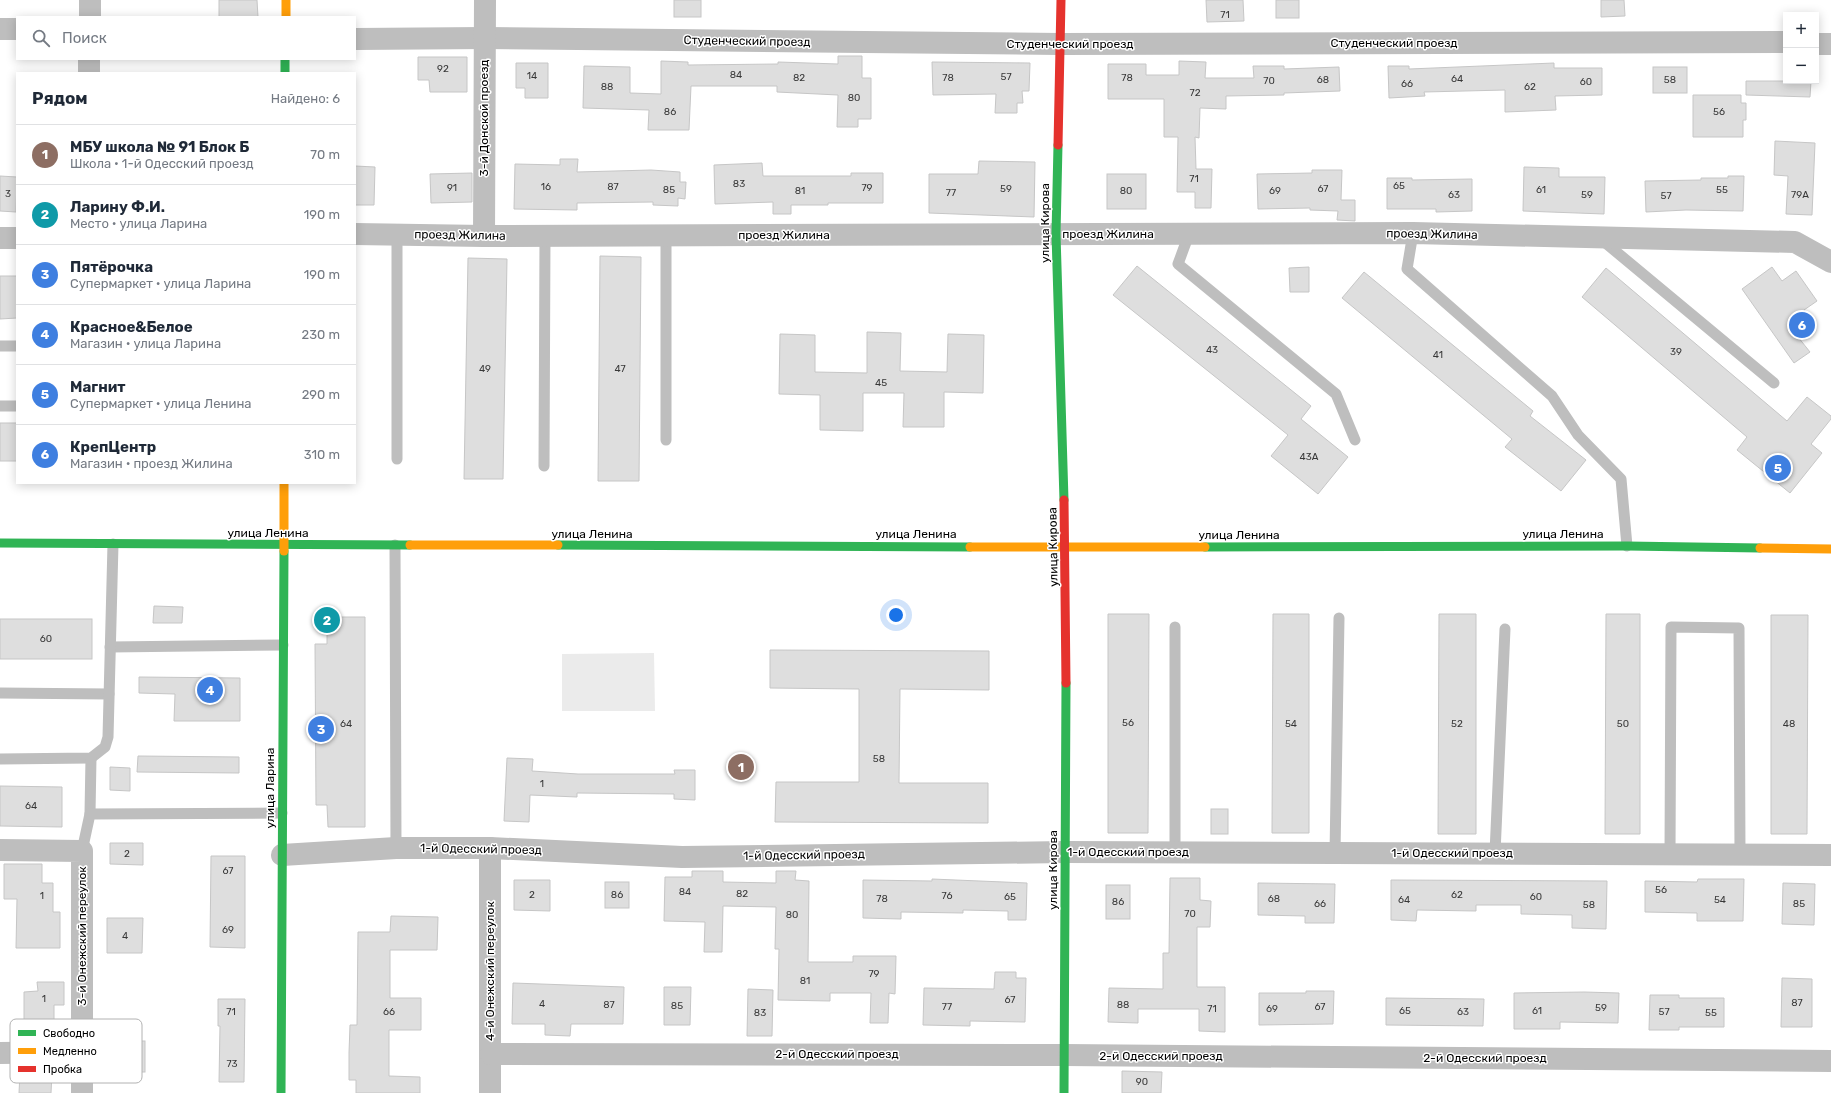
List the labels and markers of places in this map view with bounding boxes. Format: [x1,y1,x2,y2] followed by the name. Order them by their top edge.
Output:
[1789,310,1815,340] pin: 6
[1765,453,1791,483] pin: 5
[314,605,340,635] pin: 2
[197,675,223,705] pin: 4
[308,714,334,744] pin: 3
[728,752,754,782] pin: 1

